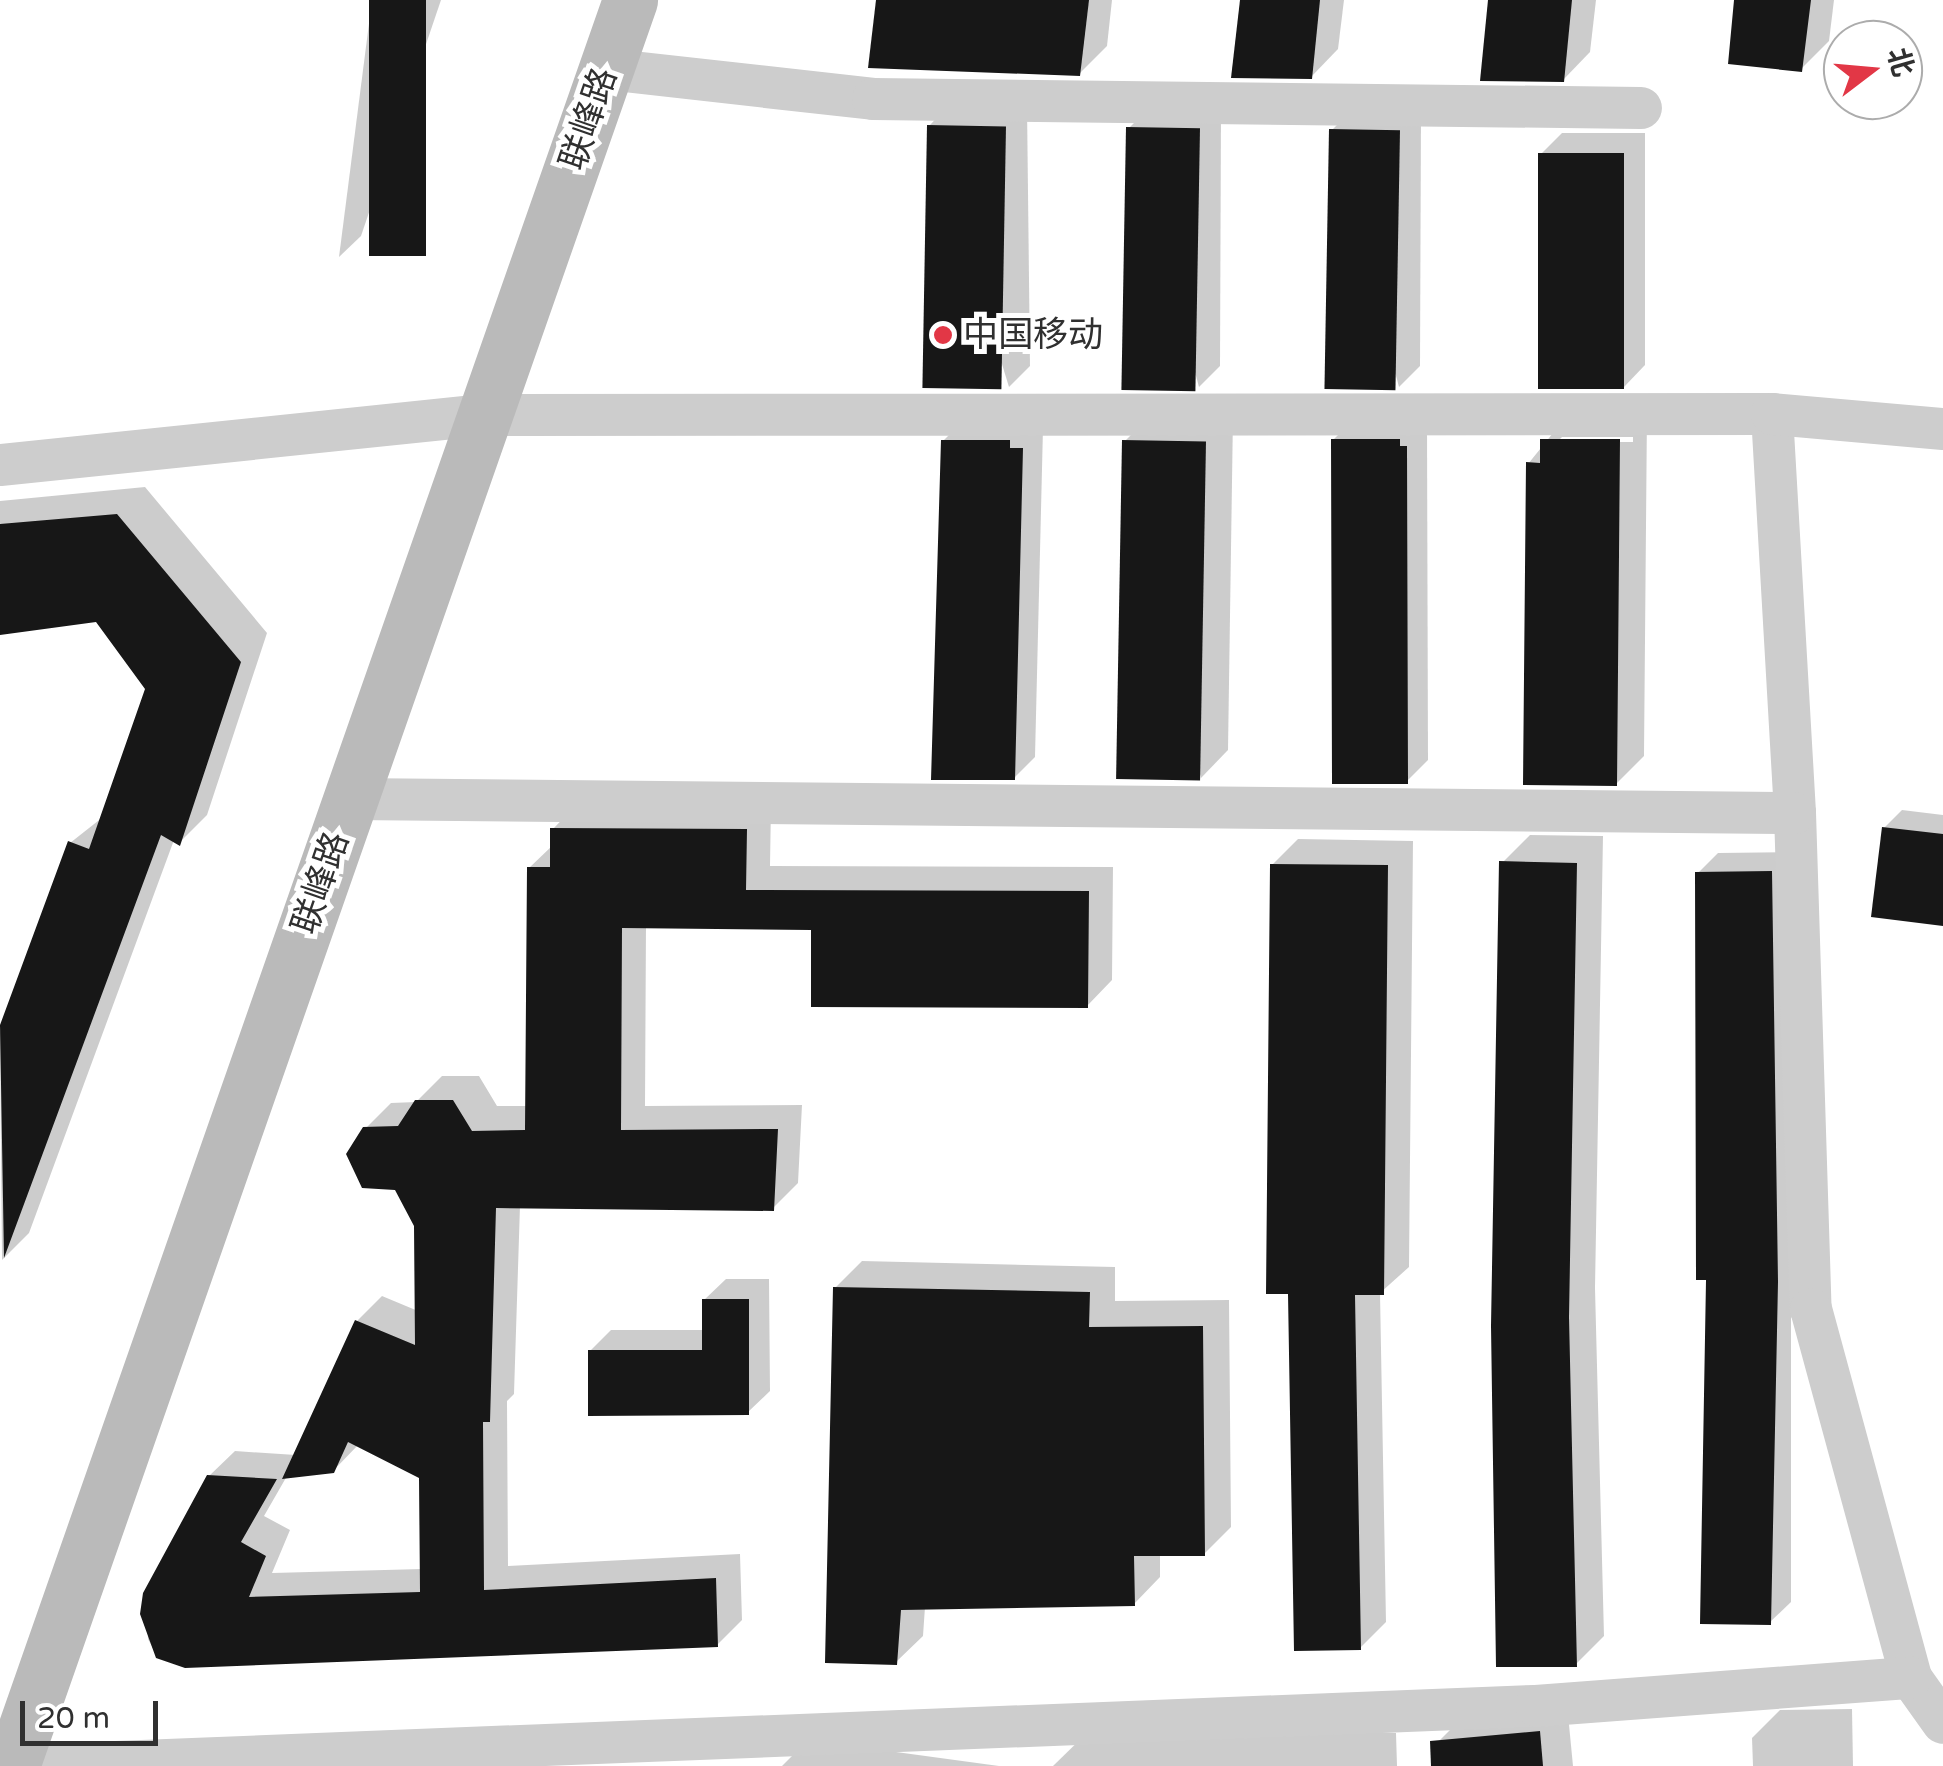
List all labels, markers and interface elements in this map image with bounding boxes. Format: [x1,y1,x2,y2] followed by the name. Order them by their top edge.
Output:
[1823,20,1923,120] north arrow
[1880,44,1920,80] text: 北
[552,63,626,175] street label: 联峰路
[963,314,1103,356] place label: 中国移动
[932,324,954,346] marker: 中国移动
[284,827,358,939] street label: 联峰路
[25,1681,162,1743] scale bar
[37,1700,110,1737] text: 20 m

